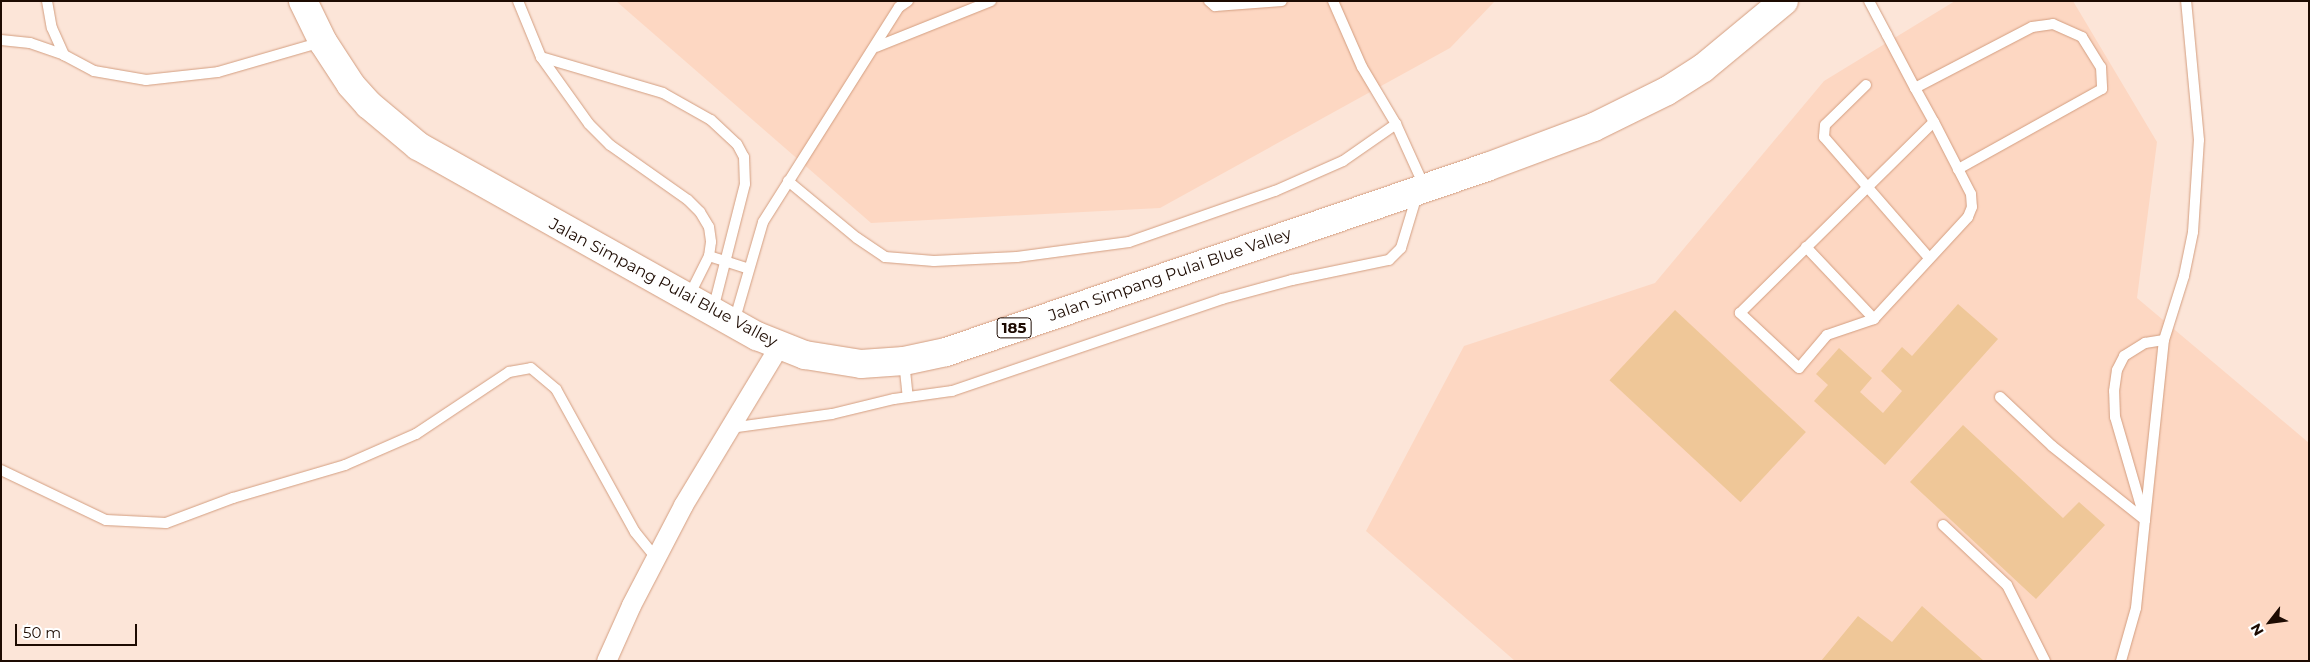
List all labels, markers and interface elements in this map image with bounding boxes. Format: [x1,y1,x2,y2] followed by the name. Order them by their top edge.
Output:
[546,215,780,351] street label: Jalan Simpang Pulai Blue Valley
[1046,224,1294,326] street label: Jalan Simpang Pulai Blue Valley
[996,316,1032,340] road number: 185
[2245,597,2295,647] north arrow
[18,614,140,646] scale bar
[2246,620,2268,639] text: N
[23,623,61,642] text: 50 m

